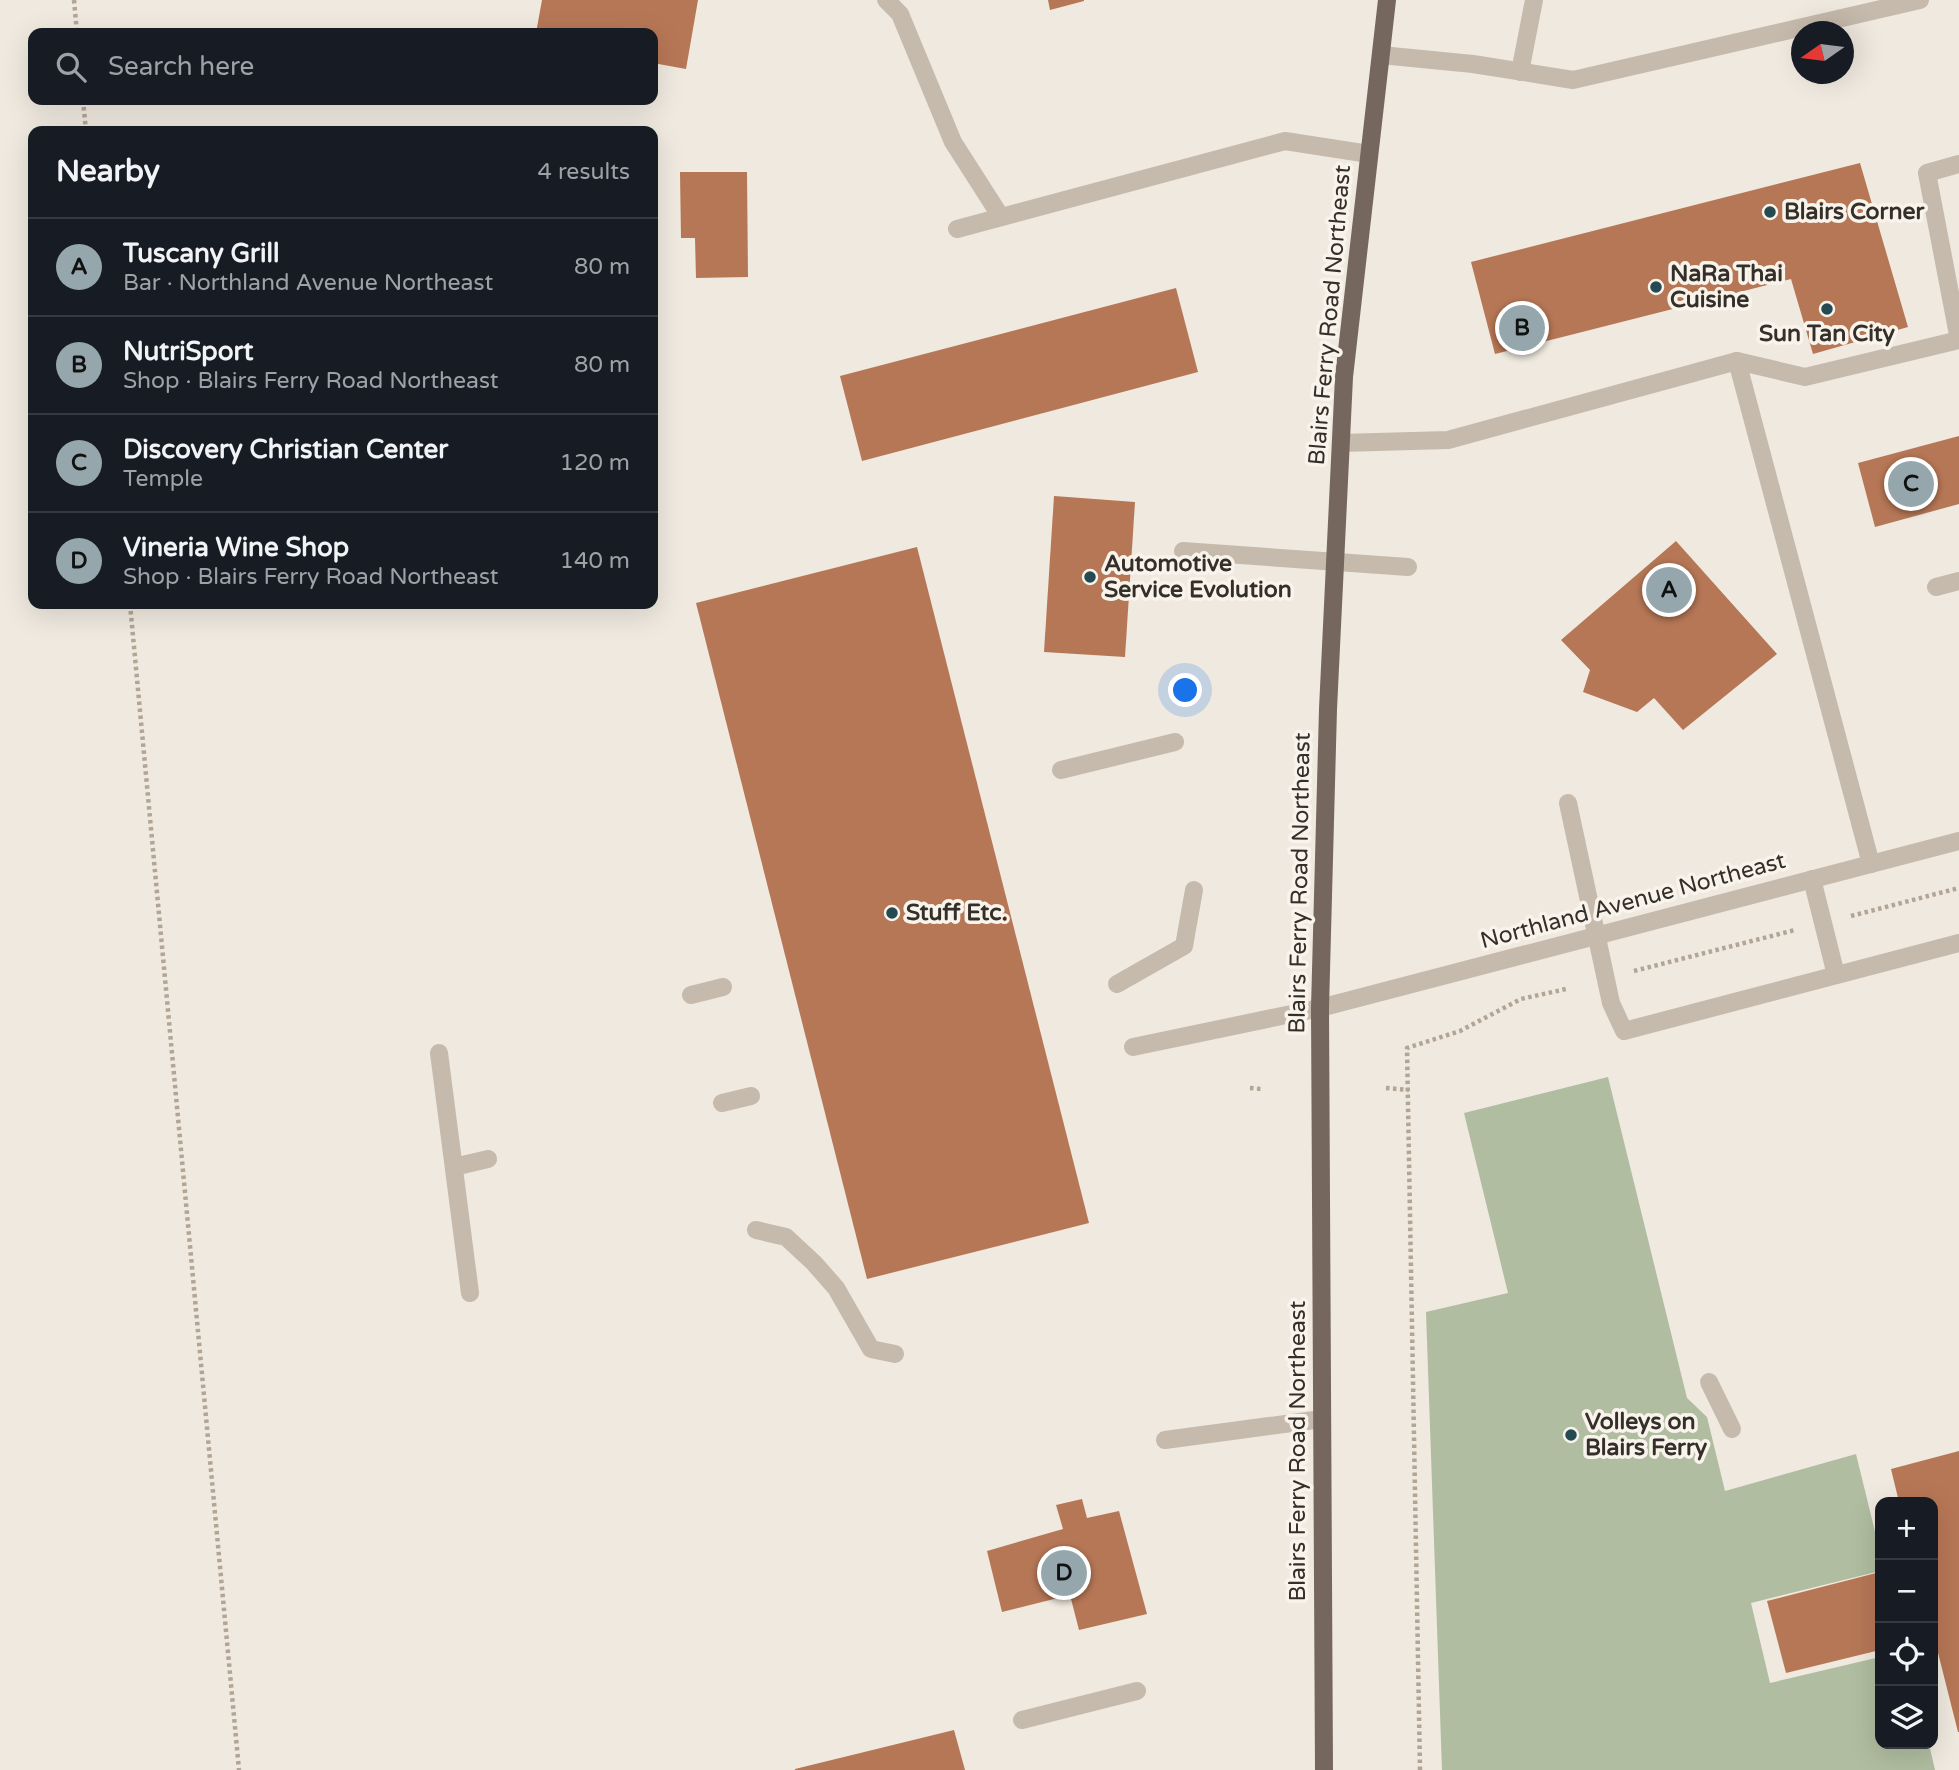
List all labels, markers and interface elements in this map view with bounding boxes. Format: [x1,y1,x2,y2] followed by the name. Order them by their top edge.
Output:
[1791,21,1854,84] north arrow
[28,28,658,105] search box
[52,48,90,86] icon: search
[108,51,254,82] text: Search here
[56,153,160,190] text: Nearby
[537,158,630,186] text: 4 results
[1303,164,1357,466] street label: Blairs Ferry Road Northeast
[1784,198,1925,226] place label: Blairs Corner
[1762,204,1778,220] marker: Blairs Corner
[123,238,279,269] text: Tuscany Grill
[70,253,88,281] text: A
[574,253,630,281] text: 80 m
[1670,260,1783,314] place label: NaRa Thai Cuisine
[123,269,493,297] text: Bar · Northland Avenue Northeast
[1648,279,1664,295] marker: NaRa Thai Cuisine
[1819,301,1835,317] marker: Sun Tan City
[1499,302,1545,354] pin: B
[1759,320,1896,348] place label: Sun Tan City
[123,336,253,367] text: NutriSport
[71,351,87,379] text: B
[574,351,630,379] text: 80 m
[123,367,499,395] text: Shop · Blairs Ferry Road Northeast
[123,434,448,465] text: Discovery Christian Center
[71,449,87,477] text: C
[560,449,630,477] text: 120 m
[1888,458,1934,510] pin: C
[123,465,203,493] text: Temple
[123,532,349,563] text: Vineria Wine Shop
[70,547,88,575] text: D
[560,547,630,575] text: 140 m
[1104,550,1292,604] place label: Automotive Service Evolution
[123,563,499,591] text: Shop · Blairs Ferry Road Northeast
[1646,564,1692,616] pin: A
[1082,569,1098,585] marker: Automotive Service Evolution
[1168,673,1202,707] your location
[1283,732,1317,1034] street label: Blairs Ferry Road Northeast
[1477,847,1789,955] street label: Northland Avenue Northeast
[906,899,1007,927] place label: Stuff Etc.
[884,905,900,921] marker: Stuff Etc.
[1284,1300,1312,1602] street label: Blairs Ferry Road Northeast
[1585,1408,1708,1462] place label: Volleys on Blairs Ferry
[1563,1427,1579,1443] marker: Volleys on Blairs Ferry
[1875,1497,1938,1749] map controls
[1875,1497,1938,1560] button: +
[1041,1547,1087,1599] pin: D
[1875,1560,1938,1623] button: −
[1875,1623,1938,1686] button: locate
[1875,1686,1938,1749] button: layers

